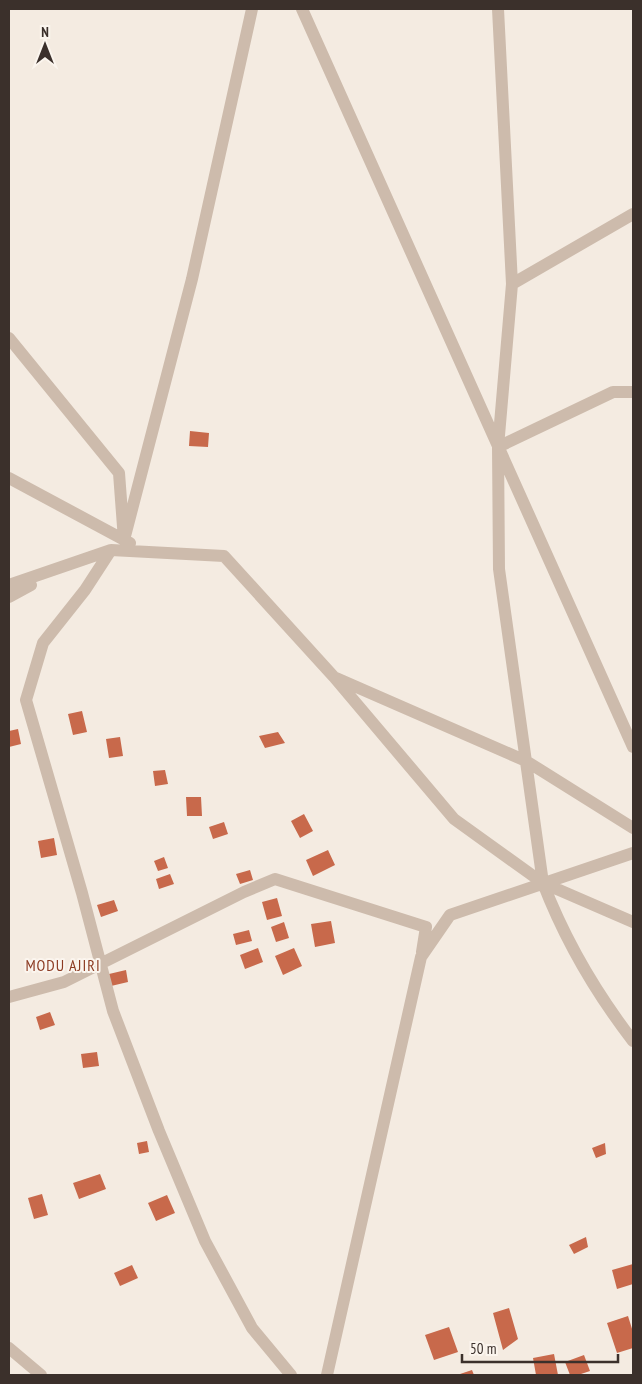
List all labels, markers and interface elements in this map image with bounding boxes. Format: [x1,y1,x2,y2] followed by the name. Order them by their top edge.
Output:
[20,20,70,70] north arrow
[41,23,49,41] text: N
[25,955,101,975] district label: MODU AJIRI
[462,1332,618,1364] scale bar
[470,1339,496,1358] text: 50 m

